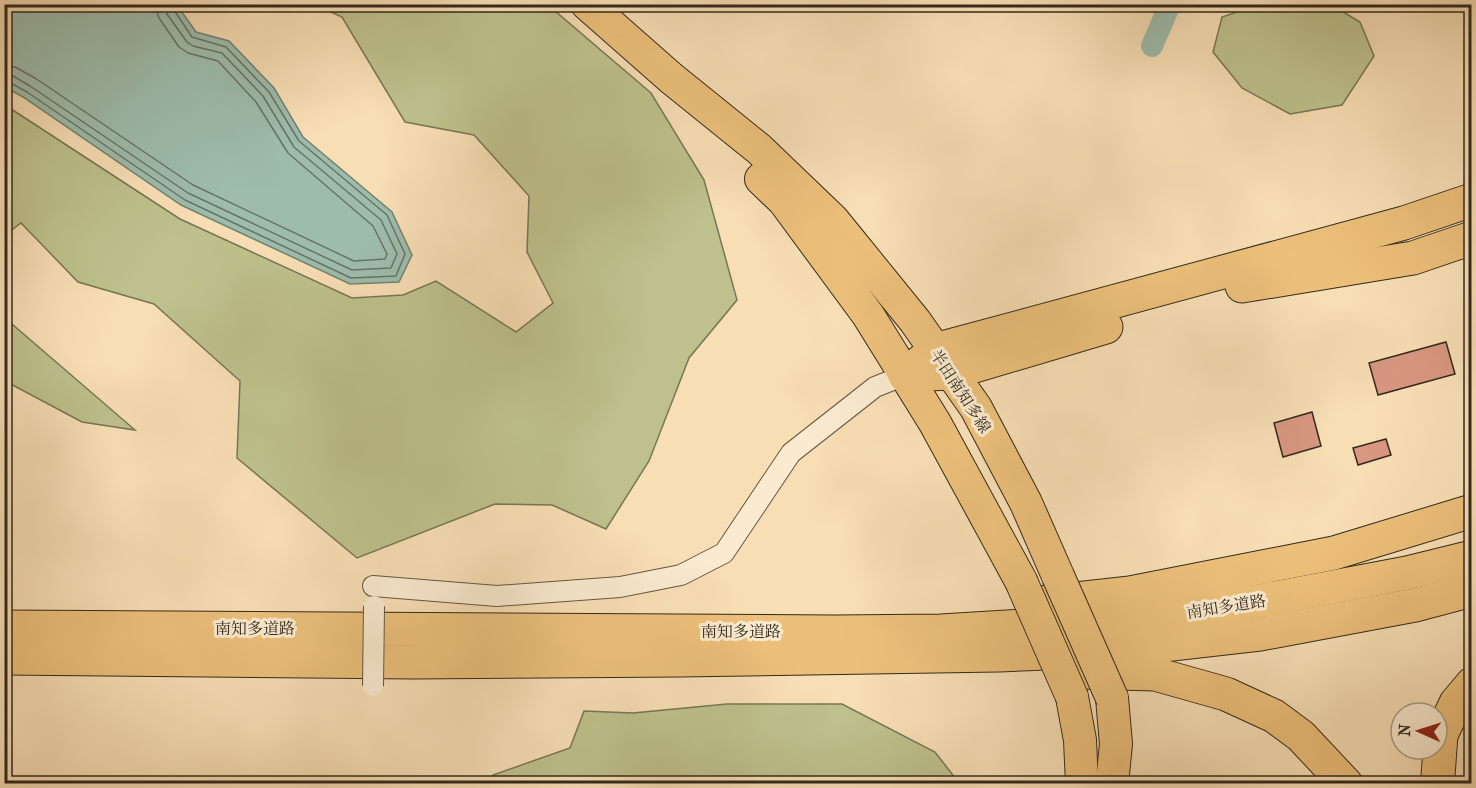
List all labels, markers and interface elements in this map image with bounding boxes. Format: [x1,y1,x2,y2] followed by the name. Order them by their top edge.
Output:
[926,346,995,437] street label: 半田南知多線
[1185,591,1267,622] street label: 南知多道路
[215,619,295,638] street label: 南知多道路
[701,622,781,641] street label: 南知多道路
[1389,701,1449,761] north arrow
[1395,723,1414,737] text: N

